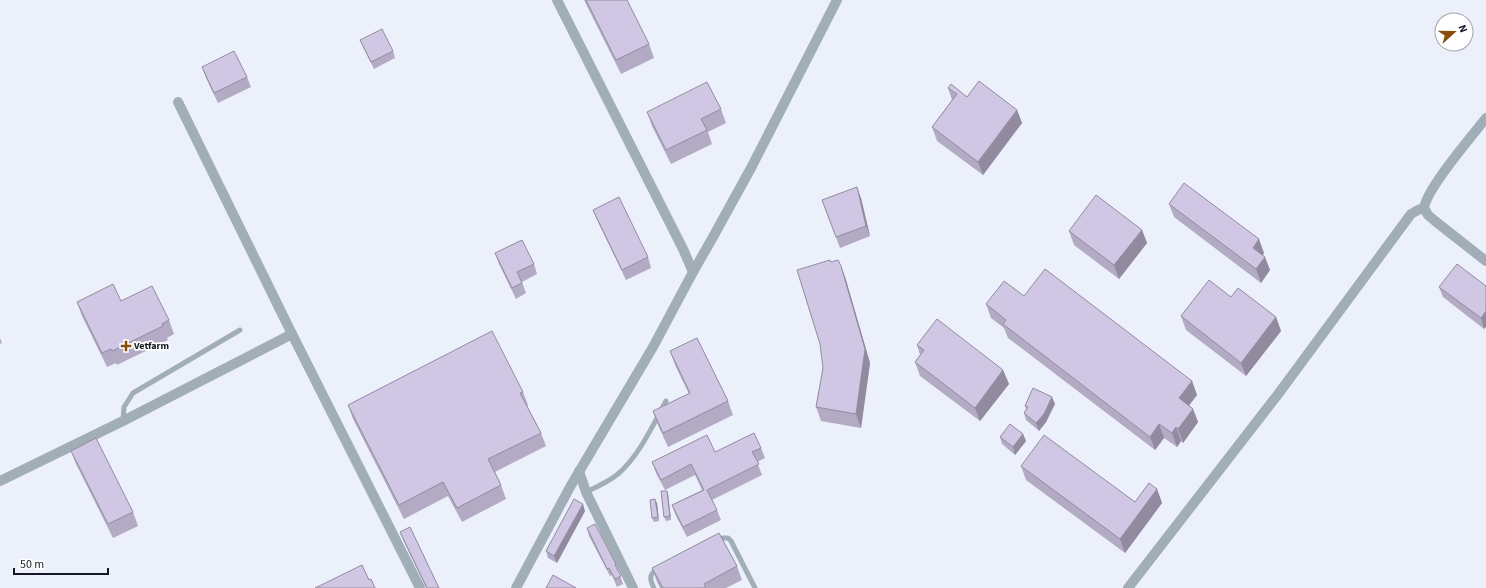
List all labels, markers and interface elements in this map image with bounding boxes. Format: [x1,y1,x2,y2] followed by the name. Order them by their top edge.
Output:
[1434,12,1474,52] north arrow
[1455,22,1471,35] text: N
[133,339,169,353] place label: Vetfarm
[121,341,131,351] marker: Vetfarm
[14,550,108,576] scale bar
[20,556,44,573] text: 50 m

